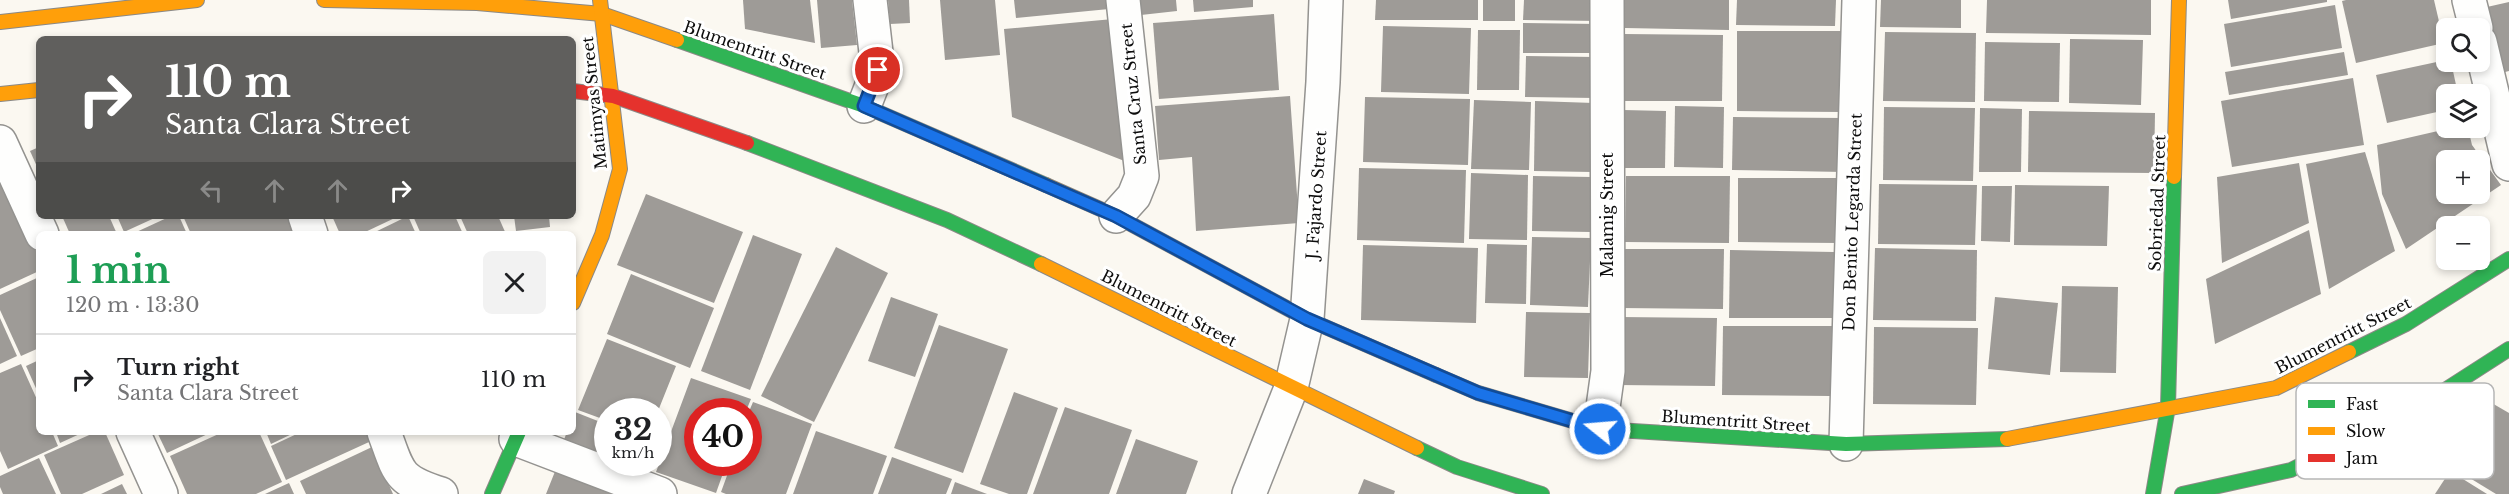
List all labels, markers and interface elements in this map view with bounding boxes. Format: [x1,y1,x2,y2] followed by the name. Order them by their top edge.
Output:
[681,16,829,84] street label: Blumentritt Street
[2436,18,2490,270] map controls
[2436,18,2490,72] button: search
[1116,22,1150,166] street label: Santa Cruz Street
[577,36,611,170] street label: Matimyas Street
[852,44,903,95] pin
[861,53,894,86] icon: arrive
[165,56,291,108] text: 110 m
[66,60,144,138] icon: right
[2436,84,2490,138] button: layers
[165,108,410,141] text: Santa Clara Street
[1838,113,1866,331] street label: Don Benito Legarda Street
[1301,130,1330,262] street label: J. Fajardo Street
[2145,134,2169,272] street label: Sobriedad Street
[2436,150,2490,204] button: +
[1597,152,1617,278] street label: Malamig Street
[195,174,228,207] icon: left
[258,174,291,207] icon: ahead
[321,174,354,207] icon: ahead
[384,174,417,207] icon: right
[2436,216,2490,270] button: −
[66,248,170,293] text: 1 min
[483,251,546,314] button: close
[1098,265,1240,351] street label: Blumentritt Street
[2272,292,2414,378] street label: Blumentritt Street
[66,293,199,317] text: 120 m · 13:30
[117,354,239,381] text: Turn right
[66,363,99,396] icon: right
[481,366,546,393] text: 110 m
[117,381,299,405] text: Santa Clara Street
[2296,383,2494,479] legend
[2346,394,2378,414] text: Fast
[1568,397,1632,461] position arrow
[684,398,762,476] speed limit sign: 40
[1661,406,1811,436] street label: Blumentritt Street
[614,411,652,448] text: 32
[2346,421,2386,441] text: Slow
[612,443,654,462] text: km/h
[2344,448,2378,468] text: Jam

